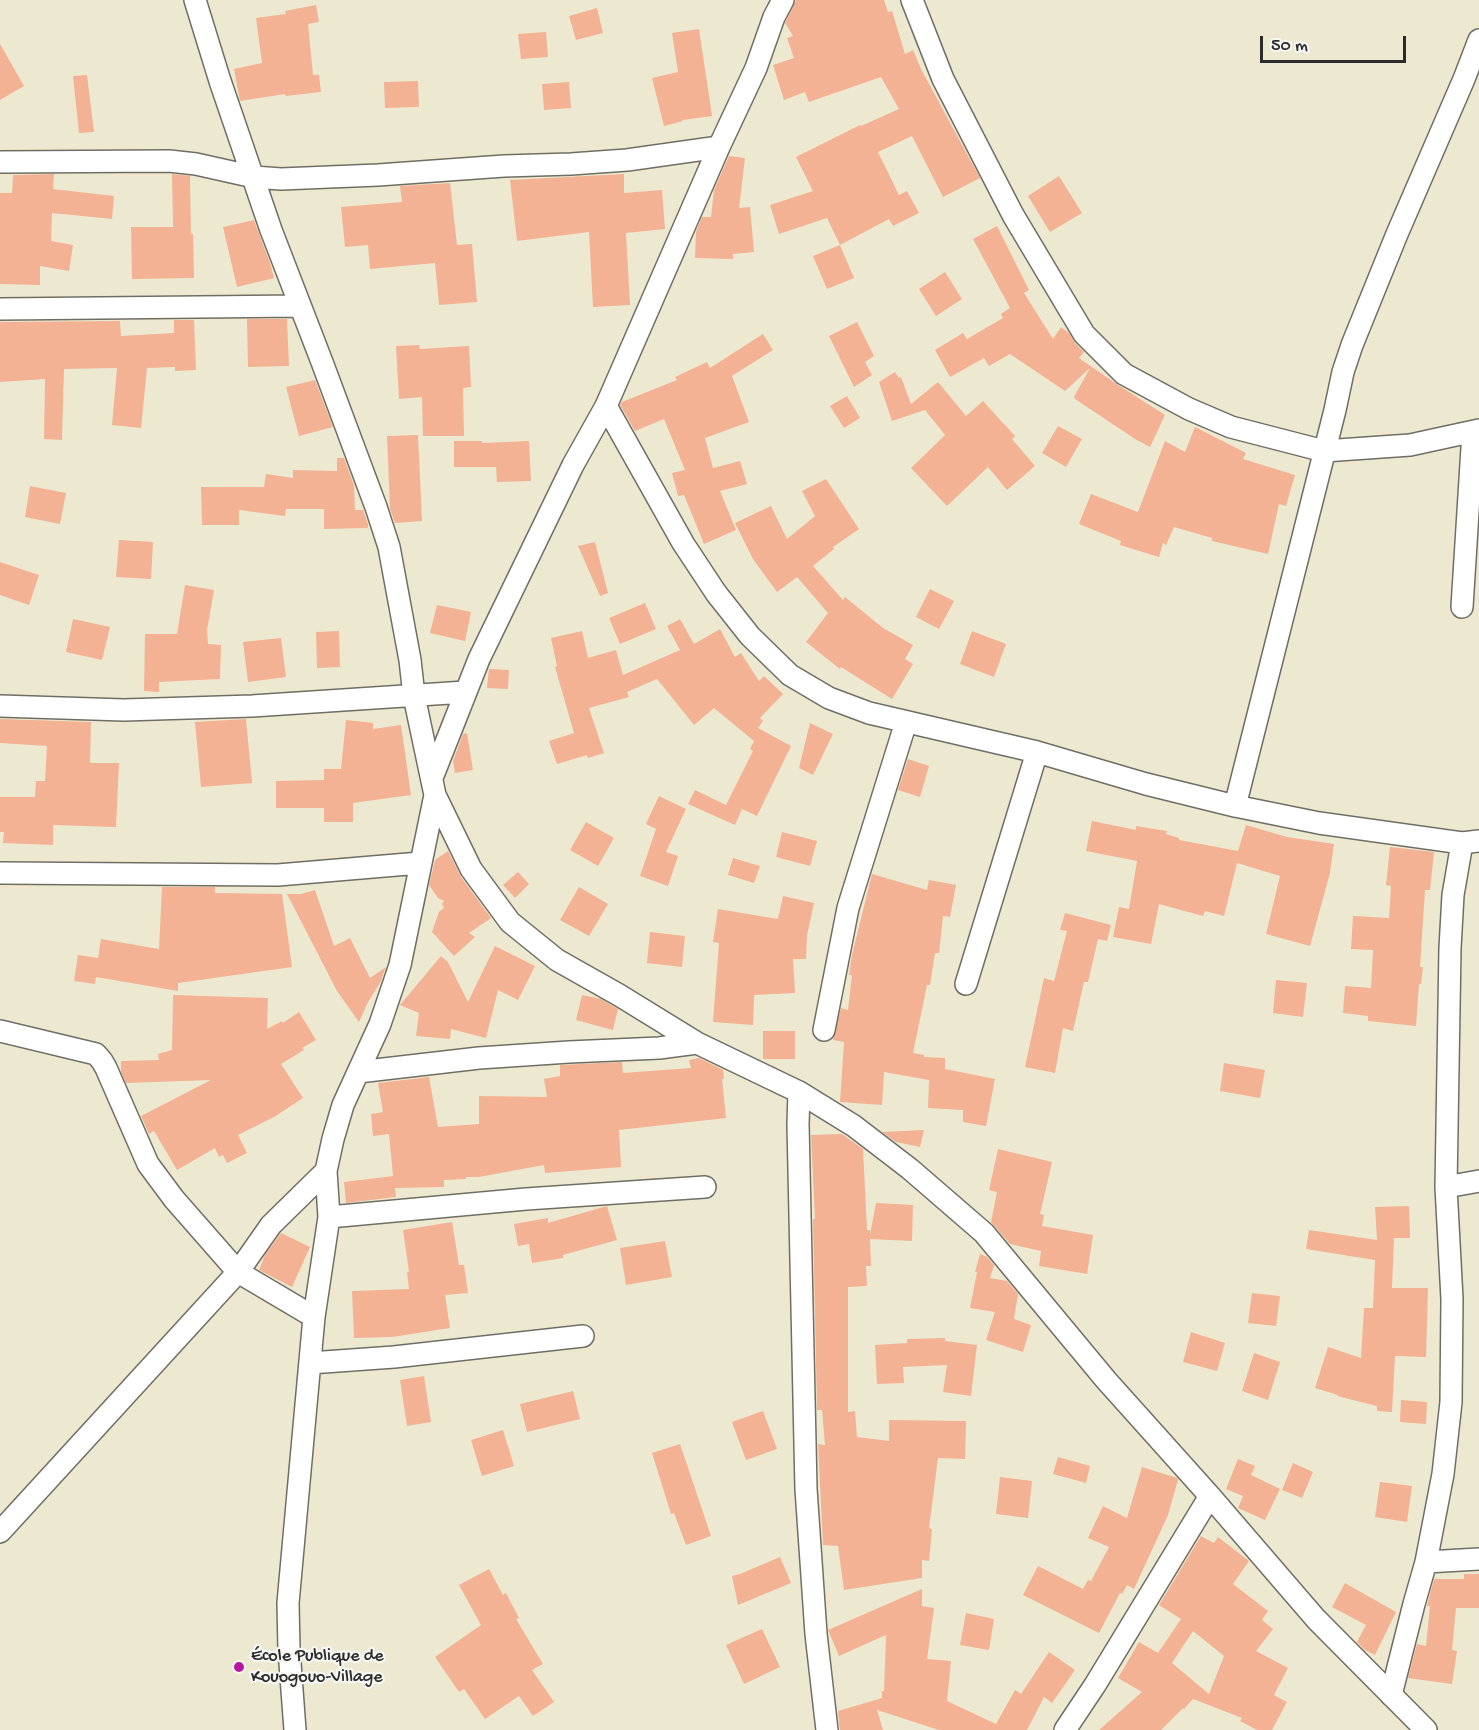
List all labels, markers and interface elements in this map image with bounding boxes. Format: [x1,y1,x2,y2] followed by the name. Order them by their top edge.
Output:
[1263,24,1408,62] scale bar
[1271,36,1308,57] text: 50 m
[251,1646,384,1688] place label: École Publique de Kouogouo-Village
[232,1660,246,1674] marker: École Publique de Kouogouo-Village

